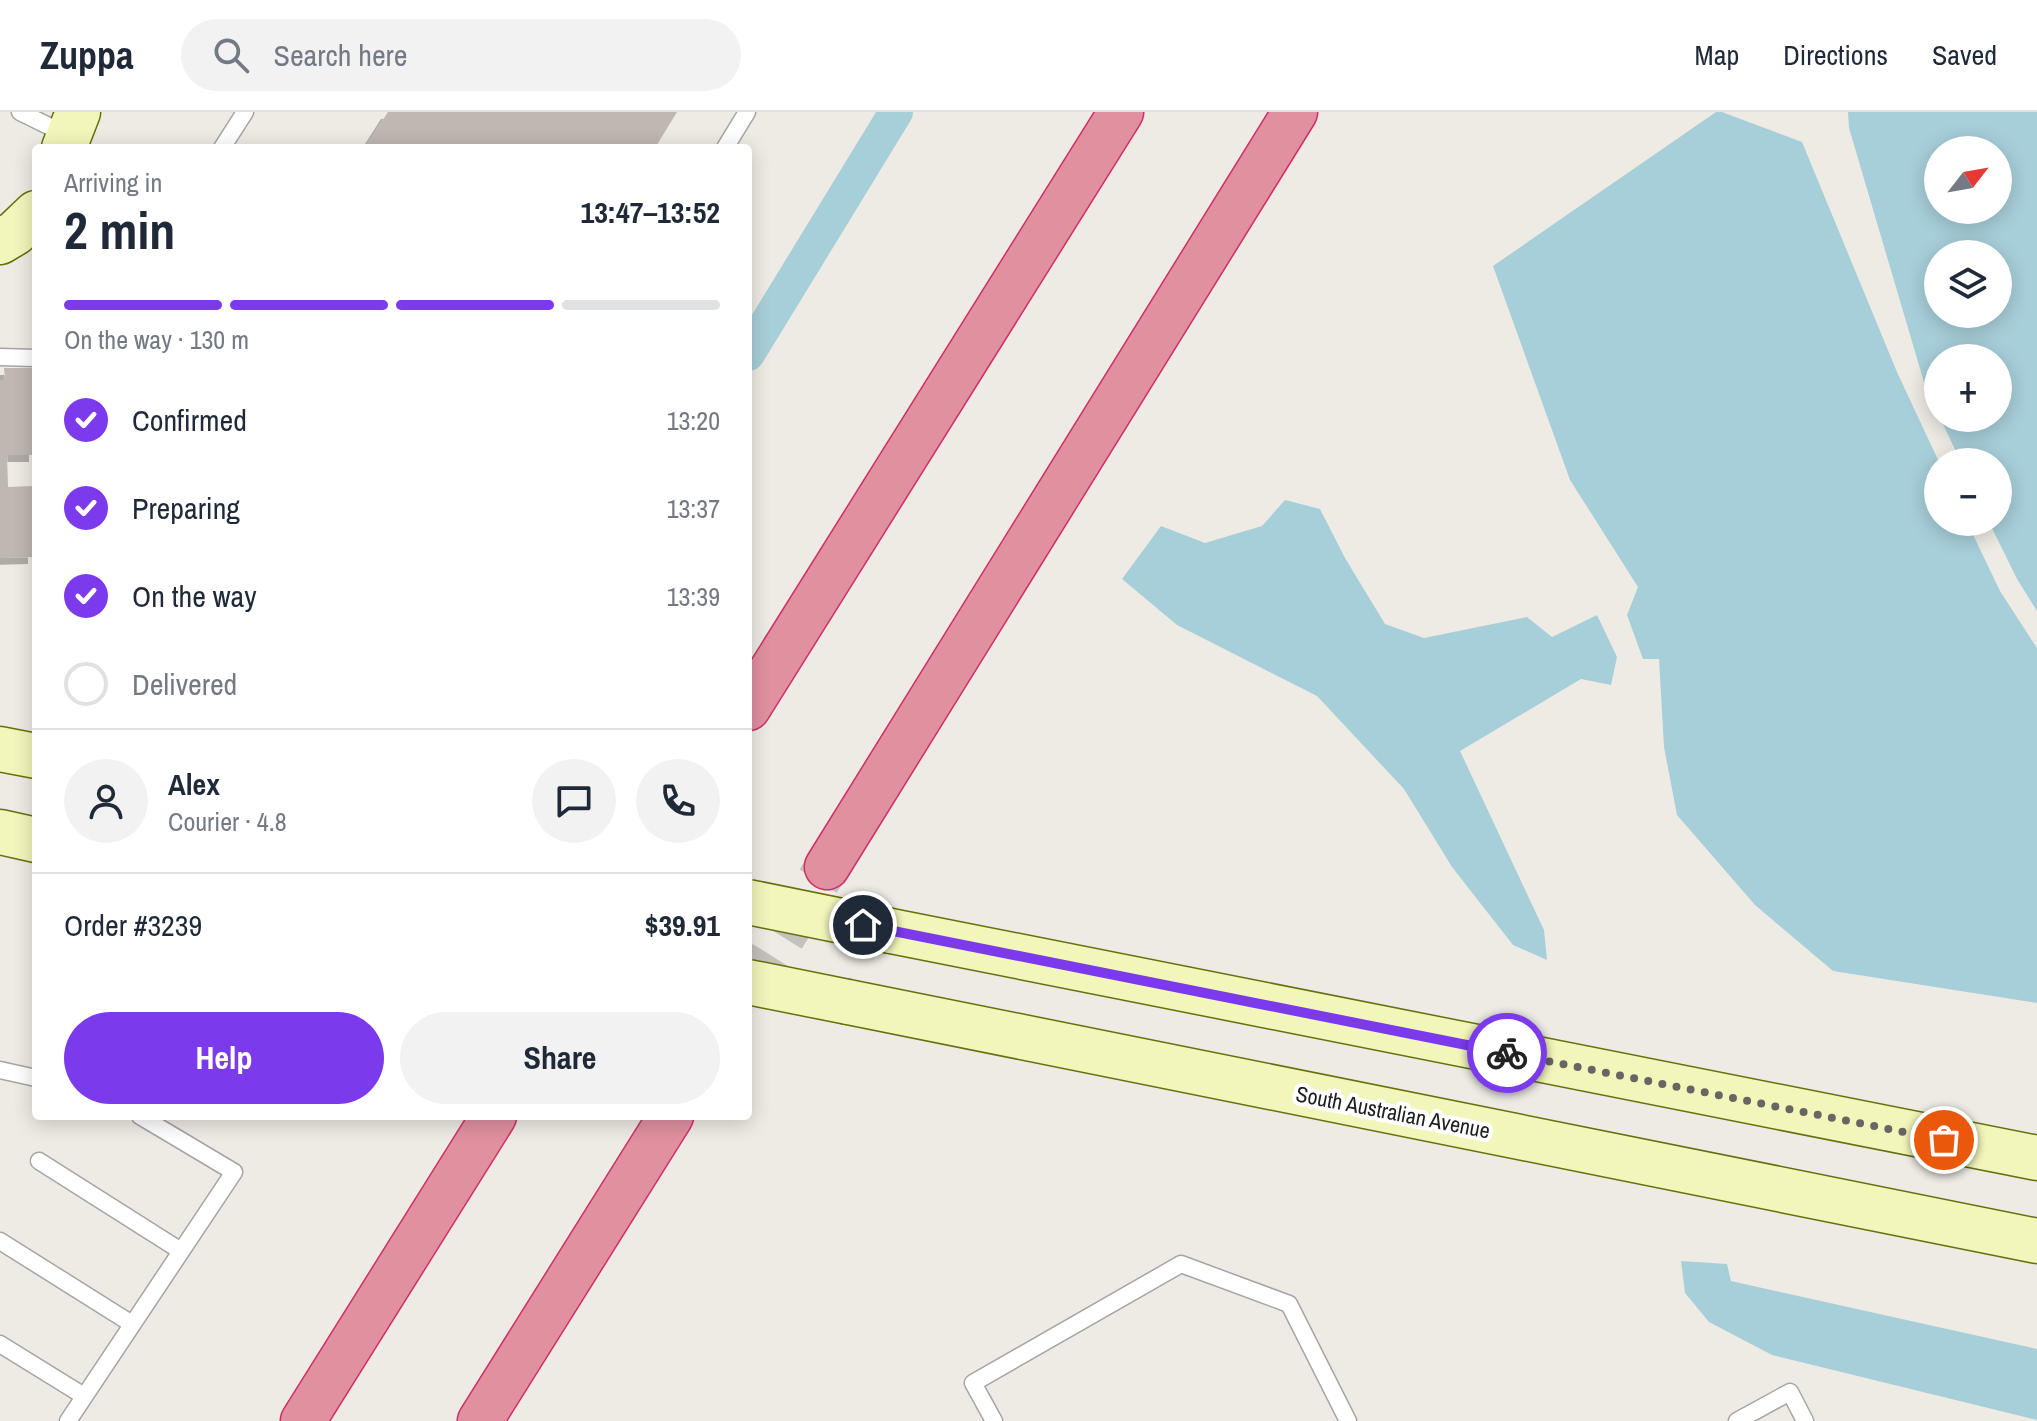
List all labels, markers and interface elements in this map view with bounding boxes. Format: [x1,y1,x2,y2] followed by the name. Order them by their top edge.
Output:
[181,19,741,91] search box
[40,30,133,81] text: Zuppa
[209,33,253,77] icon: search
[273,35,408,75] text: Search here
[1695,36,1739,74] text: Map
[1783,36,1888,74] text: Directions
[1932,36,1997,74] text: Saved
[1924,136,2012,224] north arrow
[1924,136,2012,536] map controls
[64,165,162,200] text: Arriving in
[581,192,720,232] text: 13:47–13:52
[64,195,175,265] text: 2 min
[1924,240,2012,328] button: layers
[64,322,249,357] text: On the way · 130 m
[1924,344,2012,432] button: +
[64,398,108,442] icon: check
[132,400,247,440] text: Confirmed
[667,403,720,438] text: 13:20
[1924,448,2012,536] button: −
[64,486,108,530] icon: check
[132,488,240,528] text: Preparing
[667,491,720,526] text: 13:37
[64,574,108,618] icon: check
[132,576,256,616] text: On the way
[667,579,720,614] text: 13:39
[132,664,237,704] text: Delivered
[64,759,148,843] button: person
[532,759,616,843] button: chat
[636,759,720,843] button: phone
[168,764,220,804] text: Alex
[168,804,287,839] text: Courier · 4.8
[829,891,897,959] pin
[841,903,885,947] icon: home
[64,905,202,945] text: Order #3239
[645,905,720,945] text: $39.91
[64,1012,384,1104] button: Help
[400,1012,720,1104] button: Share
[1467,1013,1547,1093] courier
[1485,1031,1529,1075] icon: bike
[1293,1078,1493,1146] street label: South Australian Avenue
[1910,1106,1978,1174] pin
[1922,1118,1966,1162] icon: bag

